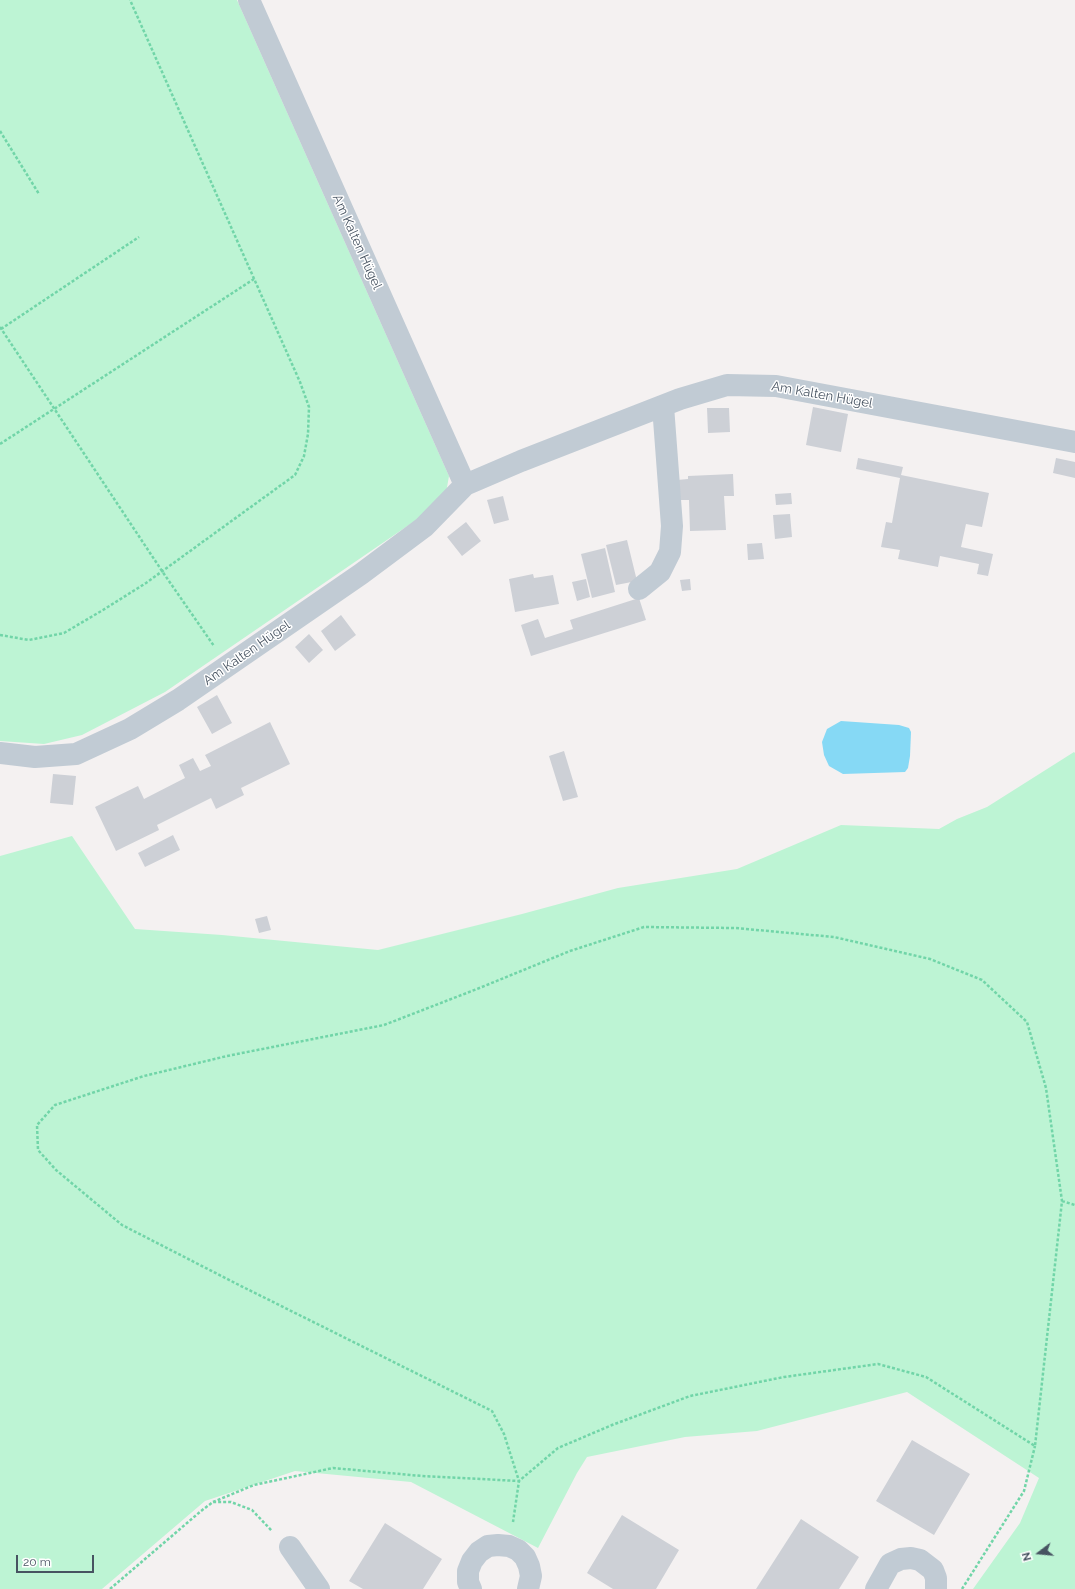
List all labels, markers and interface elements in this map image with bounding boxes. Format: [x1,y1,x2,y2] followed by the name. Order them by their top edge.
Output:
[329,192,385,292] street label: Am Kalten Hügel
[770,378,874,412] street label: Am Kalten Hügel
[201,617,293,689] street label: Am Kalten Hügel
[1019,1533,1059,1573] north arrow
[18,1547,96,1573] scale bar
[1020,1551,1034,1562] text: N
[23,1555,51,1569] text: 20 m

